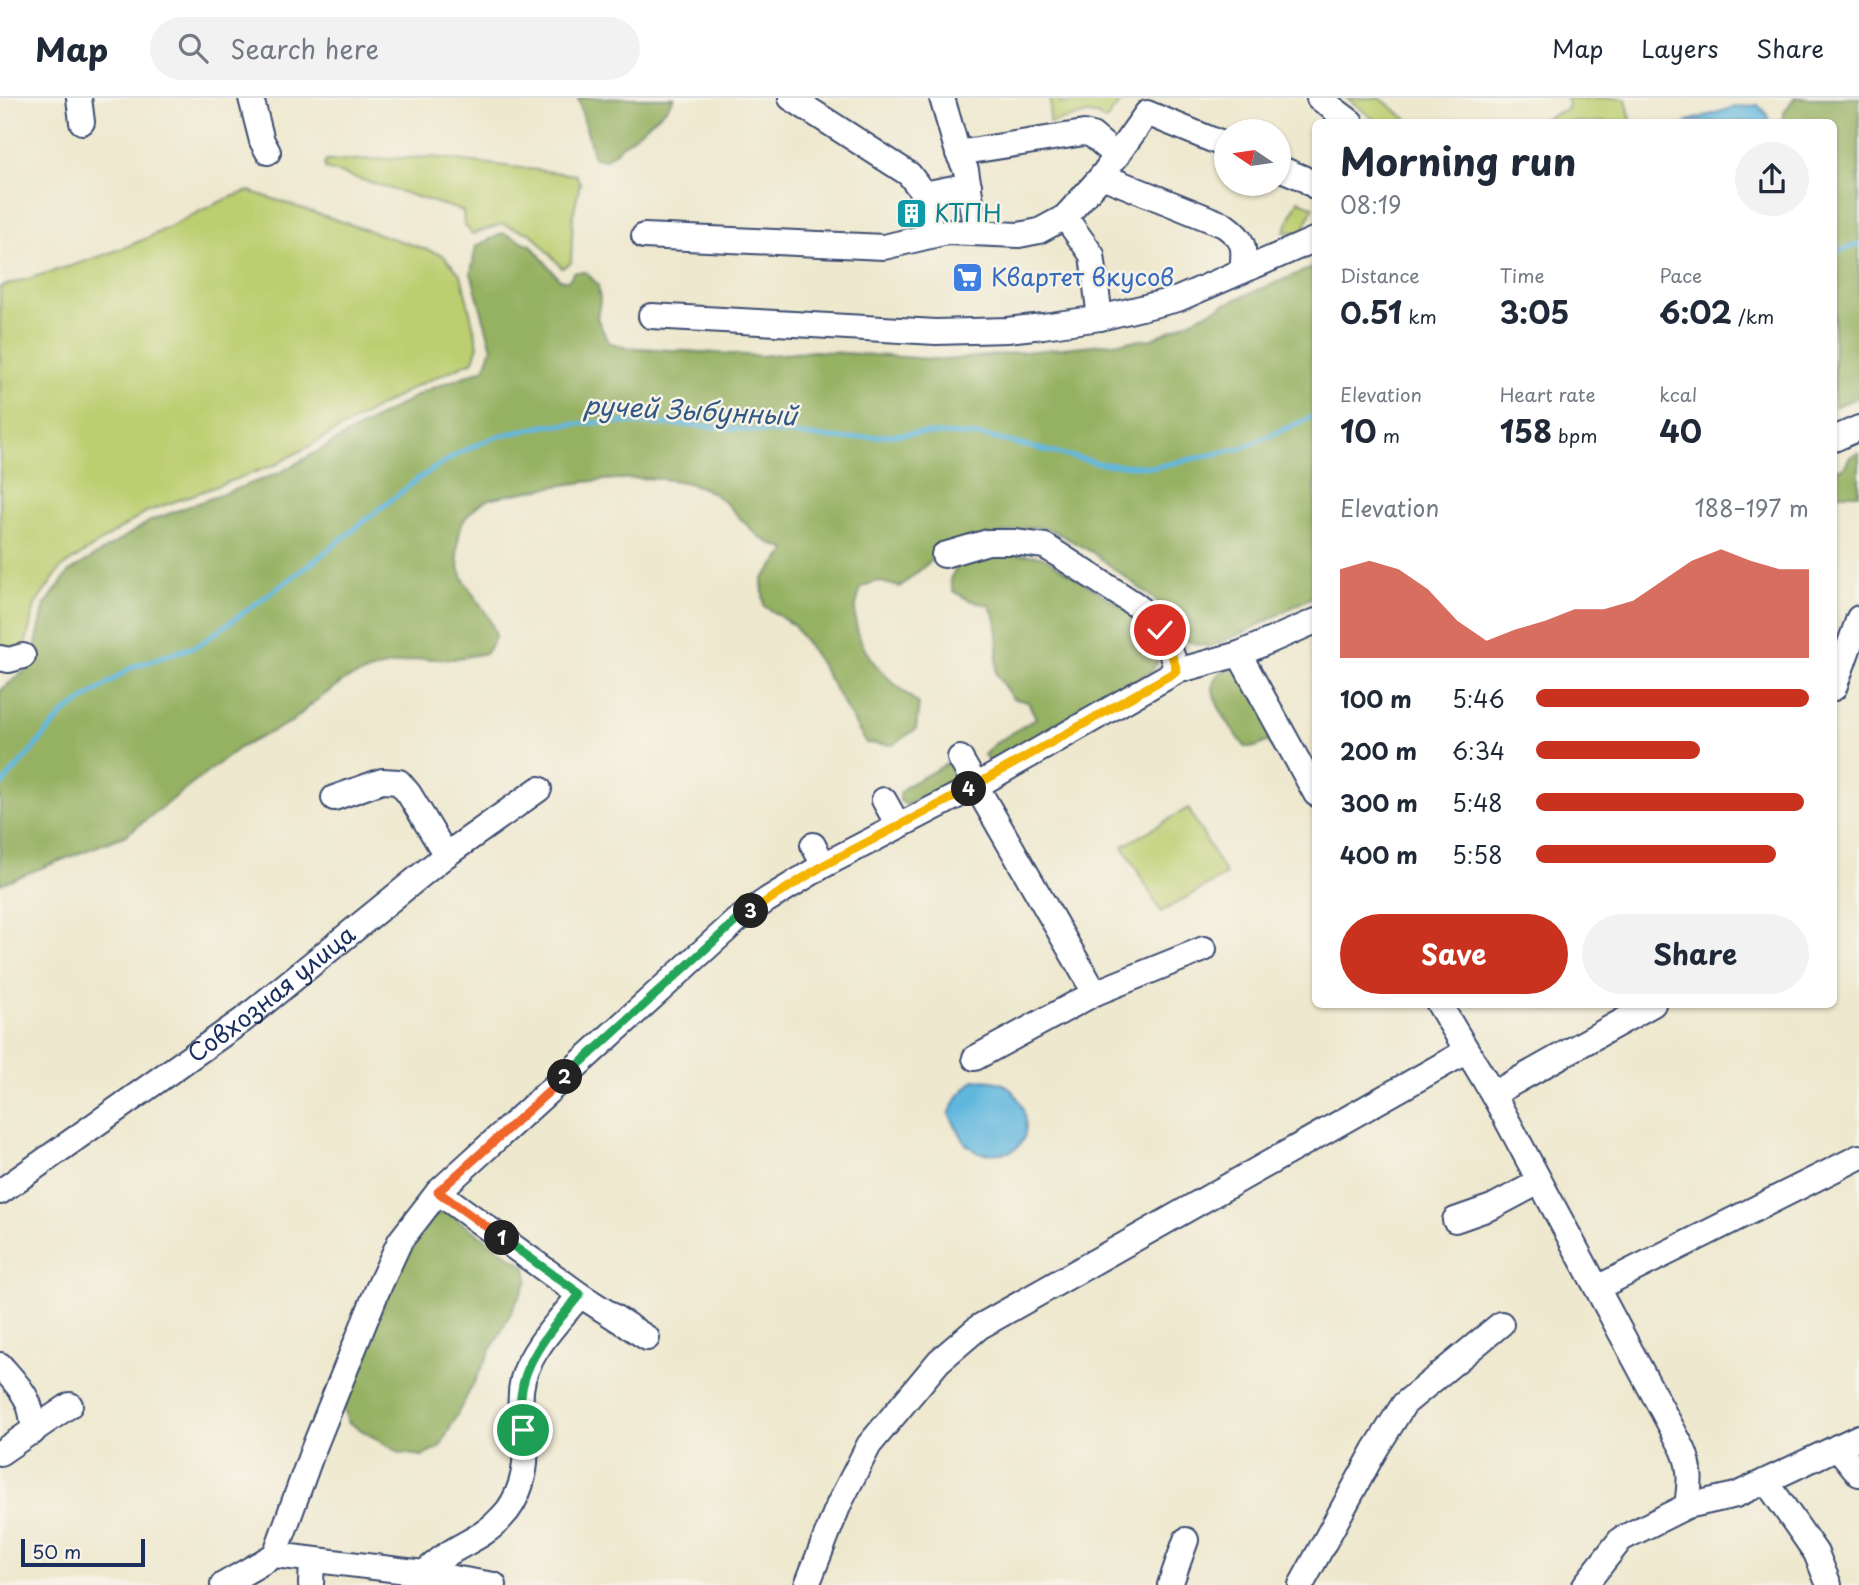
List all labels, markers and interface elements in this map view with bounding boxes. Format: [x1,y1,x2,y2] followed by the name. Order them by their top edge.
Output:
[150,17,640,80] search box
[35,23,108,73] text: Map
[174,29,212,67] icon: search
[230,29,379,68] text: Search here
[1552,30,1603,66] text: Map
[1641,30,1718,66] text: Layers
[1756,30,1824,66] text: Share
[1214,119,1292,196] north arrow
[1214,119,1291,196] map controls
[1340,132,1576,189] text: Morning run
[1735,142,1809,216] button: share
[1340,187,1402,222] text: 08:19
[934,194,1002,230] place label: КТПН
[894,197,928,231] building icon: КТПН
[991,258,1174,294] place label: Квартет вкусов
[951,261,985,295] supermarket icon: Квартет вкусов
[1340,261,1420,289] text: Distance
[1500,261,1545,289] text: Time
[1659,261,1702,289] text: Pace
[1340,289,1402,334] text: 0.51
[1500,289,1569,334] text: 3:05
[1659,289,1732,334] text: 6:02
[1402,302,1437,330] text: km
[1732,302,1774,330] text: /km
[1340,380,1422,408] text: Elevation
[1500,380,1596,408] text: Heart rate
[1659,380,1697,408] text: kcal
[582,384,801,435] water label: ручей Зыбунный
[1340,408,1377,453] text: 10
[1500,408,1552,453] text: 158
[1659,408,1702,453] text: 40
[1377,421,1400,449] text: m
[1552,421,1598,449] text: bpm
[1340,490,1439,525] text: Elevation
[1695,490,1809,525] text: 188–197 m
[1130,600,1190,660] pin
[1141,611,1179,649] icon: check
[1340,681,1412,716] text: 100 m
[1452,681,1505,716] text: 5:46
[1340,733,1417,768] text: 200 m
[1452,733,1505,768] text: 6:34
[951,772,986,806] pin: 4
[962,774,975,802] text: 4
[1340,785,1418,820] text: 300 m
[1452,785,1503,820] text: 5:48
[1340,837,1418,872] text: 400 m
[1452,837,1503,872] text: 5:58
[734,894,768,928] pin: 3
[744,896,757,924] text: 3
[1340,914,1568,994] button: Save
[1582,914,1809,994] button: Share
[179,916,362,1070] street label: Совхозная улица
[548,1060,582,1094] pin: 2
[558,1062,571,1090] text: 2
[484,1220,520,1256] pin: 1
[497,1223,506,1251] text: 1
[493,1400,553,1460] pin
[504,1411,542,1449] icon: arrive
[21,1536,145,1568] scale bar
[32,1537,81,1565] text: 50 m

